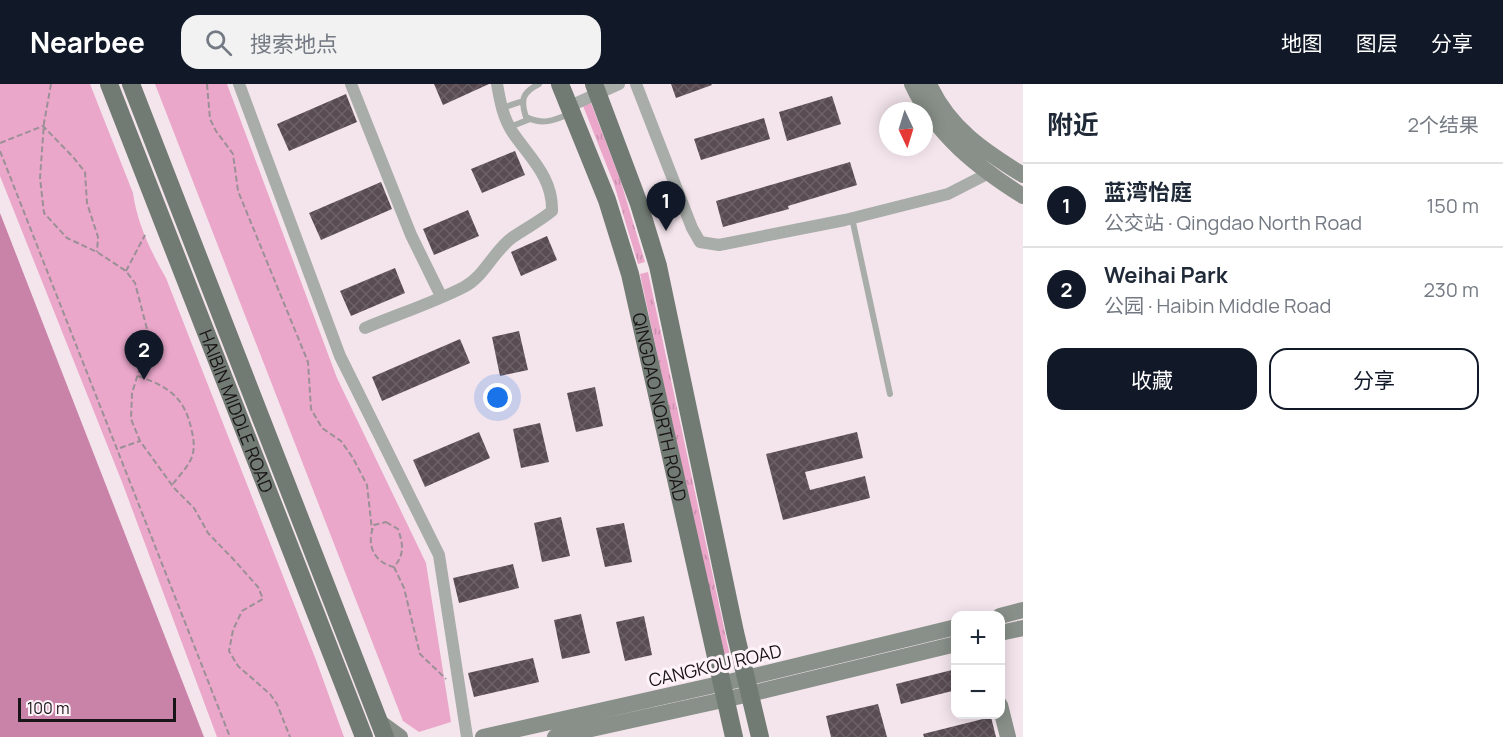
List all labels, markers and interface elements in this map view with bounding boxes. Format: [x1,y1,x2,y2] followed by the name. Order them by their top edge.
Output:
[181,15,601,69] search box
[30,23,145,61] text: Nearbee
[202,26,235,59] icon: search
[250,29,338,59] text: 搜索地点
[1281,29,1323,57] text: 地图
[1356,29,1398,57] text: 图层
[1431,29,1473,57] text: 分享
[879,102,933,156] north arrow
[1047,106,1099,142] text: 附近
[1408,111,1479,138] text: 2个结果
[1104,177,1192,207] text: 蓝湾怡庭
[646,182,686,231] pin: 1
[1062,192,1071,219] text: 1
[1426,192,1479,219] text: 150 m
[1104,209,1362,236] text: 公交站 · Qingdao North Road
[1104,260,1228,290] text: Weihai Park
[1061,276,1072,303] text: 2
[1423,276,1479,303] text: 230 m
[1104,292,1331,319] text: 公园 · Haibin Middle Road
[627,310,693,504] street label: QINGDAO NORTH ROAD
[194,326,279,496] street label: HAIBIN MIDDLE ROAD
[124,330,164,380] pin: 2
[1047,348,1257,410] button: 收藏
[1269,348,1479,410] button: 分享
[483,383,512,412] your location
[951,611,1005,719] map controls
[951,611,1005,665] button: +
[646,638,784,692] street label: CANGKOU ROAD
[951,665,1005,719] button: −
[18,695,176,722] scale bar
[27,697,70,719] text: 100 m

